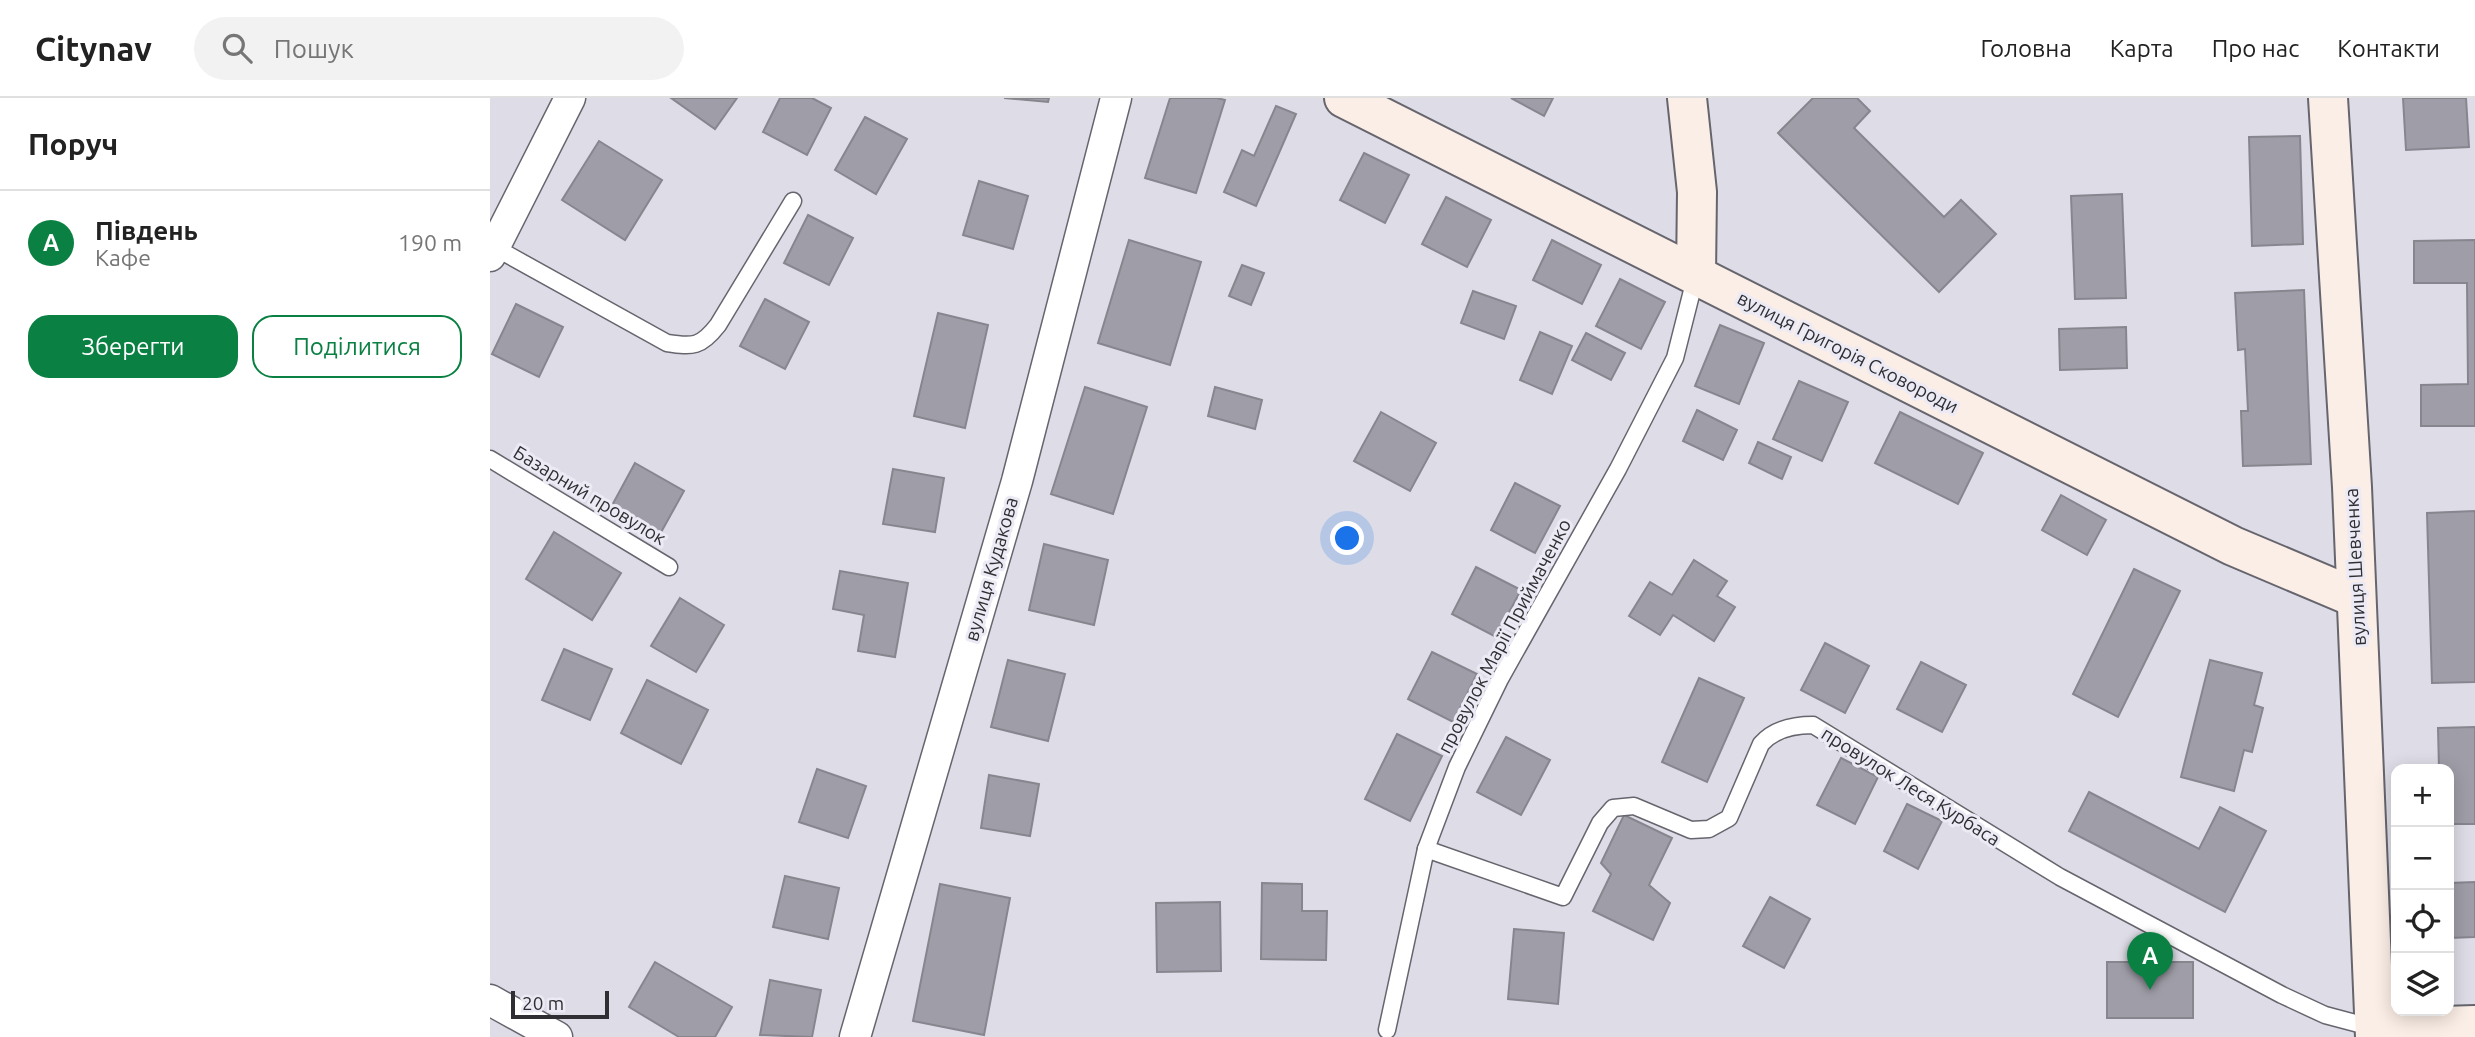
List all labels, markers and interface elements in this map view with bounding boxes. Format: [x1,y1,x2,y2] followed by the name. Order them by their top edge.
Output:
[194,17,684,80] search box
[218,29,256,67] icon: search
[35,30,152,67] text: Citynav
[274,34,354,63] text: Пошук
[1980,35,2072,62] text: Головна
[2110,35,2174,62] text: Карта
[2212,35,2299,62] text: Про нас
[2337,35,2440,62] text: Контакти
[28,127,118,161] text: Поруч
[95,216,198,245] text: Південь
[43,230,59,255] text: A
[398,230,462,255] text: 190 m
[95,245,151,270] text: Кафе
[1734,287,1962,417] street label: вулиця Григорія Сковороди
[28,315,238,378] button: Зберегти
[252,315,462,378] button: Поділитися
[510,441,670,549] street label: Базарний провулок
[2340,488,2370,646] street label: вулиця Шевченка
[960,494,1022,644] street label: вулиця Кудакова
[1433,515,1575,757] street label: провулок Марії Приймаченко
[1330,521,1364,555] your location
[1818,722,2004,850] street label: провулок Леся Курбаса
[2391,764,2454,1016] map controls
[2391,764,2454,827] button: +
[2391,827,2454,890] button: −
[2391,890,2454,953] button: locate
[2127,932,2173,990] pin: A
[2391,953,2454,1016] button: layers
[511,988,609,1020] scale bar
[522,992,564,1014] text: 20 m

